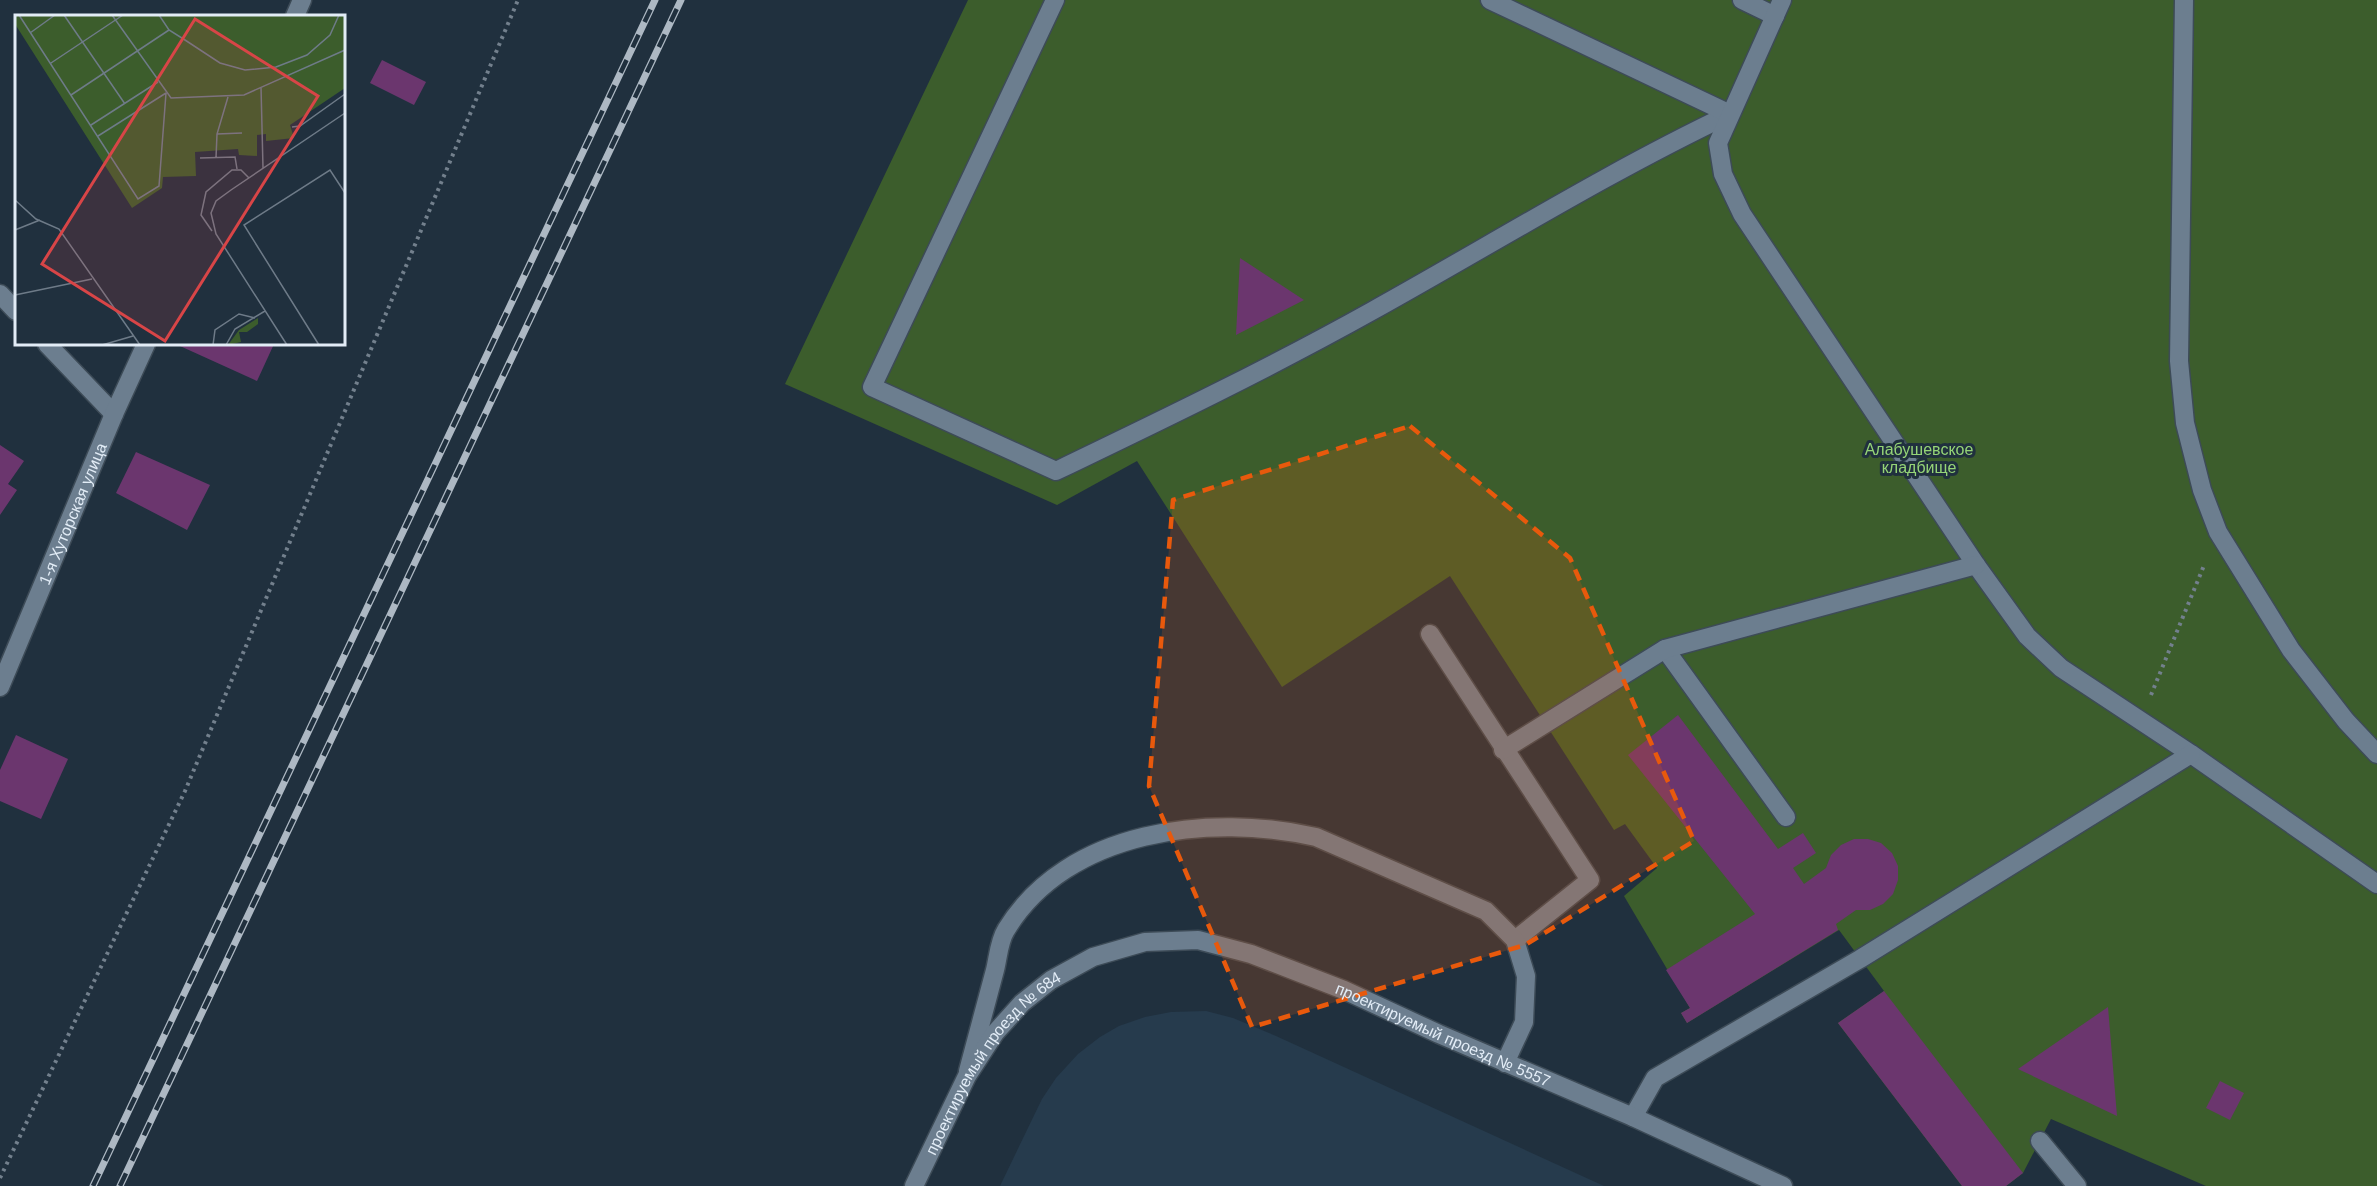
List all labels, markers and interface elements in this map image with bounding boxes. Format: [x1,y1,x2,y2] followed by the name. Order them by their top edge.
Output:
[15,15,345,345] inset map
[35,440,110,587] street label: 1-я Хуторская улица
[1865,441,1973,476] park label: Алабушевское кладбище
[922,968,1063,1157] street label: проектируемый проезд № 684
[1333,979,1553,1089] street label: проектируемый проезд № 5557

